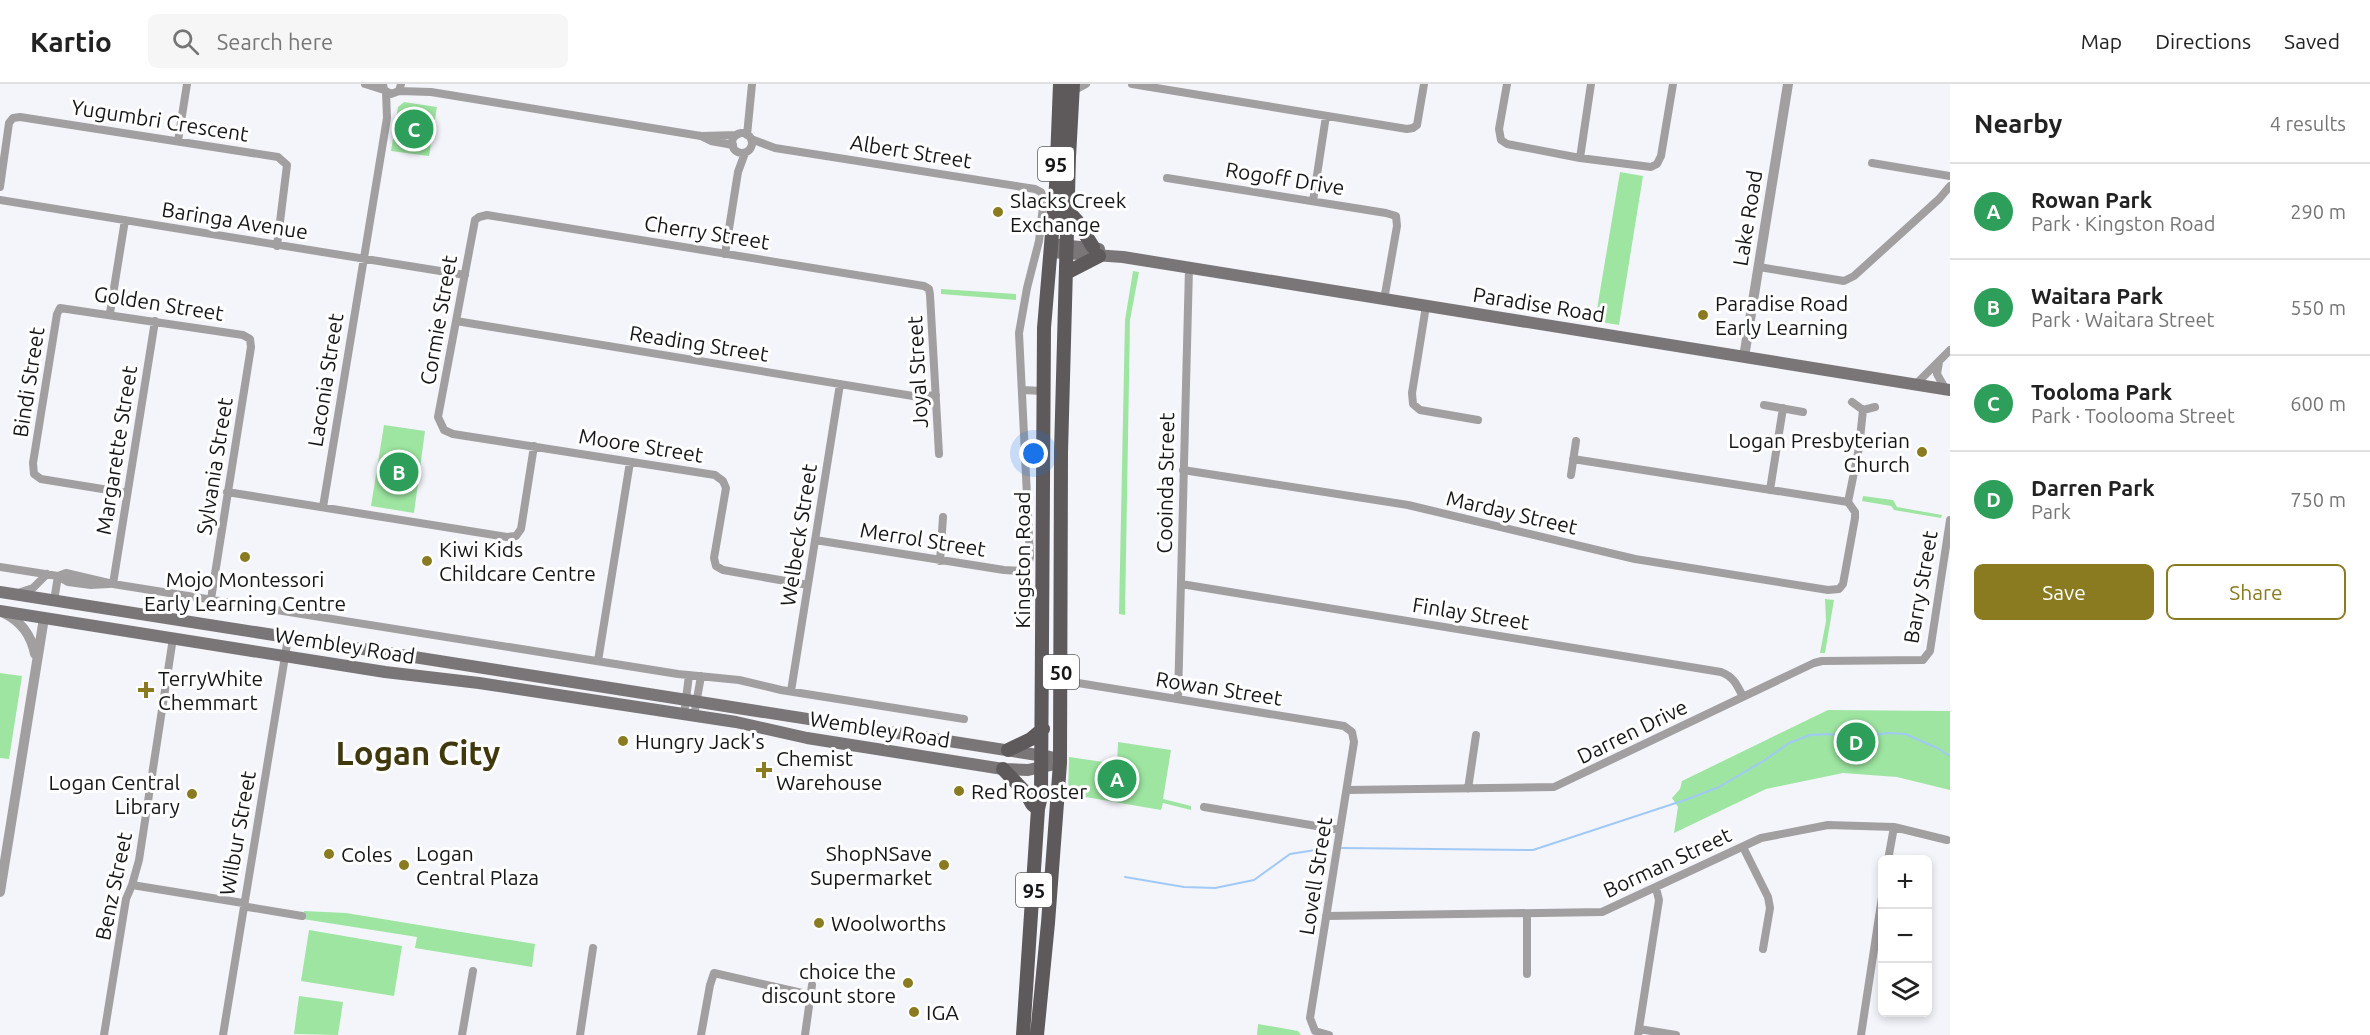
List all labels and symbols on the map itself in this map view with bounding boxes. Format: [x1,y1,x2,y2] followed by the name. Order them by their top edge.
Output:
[70,94,250,146] street label: Yugumbri Crescent
[394,106,434,152] pin: C
[849,130,973,172] street label: Albert Street
[1038,147,1074,181] road number: 95
[1224,157,1346,199] street label: Rogoff Drive
[1728,168,1766,268] street label: Lake Road
[1010,188,1127,236] place label: Slacks Creek Exchange
[160,197,310,243] street label: Baringa Avenue
[991,205,1005,219] marker: Slacks Creek Exchange
[643,210,771,254] street label: Cherry Street
[415,253,461,387] street label: Cormie Street
[92,281,226,325] street label: Golden Street
[1471,282,1607,326] street label: Paradise Road
[1715,291,1848,339] place label: Paradise Road Early Learning
[1696,308,1710,322] marker: Paradise Road Early Learning
[303,312,347,448] street label: Laconia Street
[902,315,932,429] street label: Joyal Street
[628,320,770,366] street label: Reading Street
[7,325,49,439] street label: Bindi Street
[91,364,141,536] street label: Margarette Street
[191,396,237,536] street label: Sylvania Street
[1152,412,1178,554] street label: Cooinda Street
[577,423,705,467] street label: Moore Street
[1728,428,1910,476] place label: Logan Presbyterian Church
[1019,439,1048,468] your location
[1915,445,1929,459] marker: Logan Presbyterian Church
[380,450,418,494] pin: B
[775,462,821,608] street label: Welbeck Street
[1444,485,1580,539] street label: Marday Street
[1010,491,1034,629] street label: Kingston Road
[858,517,988,561] street label: Merrol Street
[1898,529,1942,645] street label: Barry Street
[439,537,596,585] place label: Kiwi Kids Childcare Centre
[238,550,252,564] marker: Mojo Montessori Early Learning Centre
[420,554,434,568] marker: Kiwi Kids Childcare Centre
[144,567,346,615] place label: Mojo Montessori Early Learning Centre
[1411,592,1531,634] street label: Finlay Street
[273,622,417,668] street label: Wembley Road
[1043,655,1079,689] road number: 50
[158,666,263,714] place label: TerryWhite Chemmart
[1154,666,1284,710] street label: Rowan Street
[139,683,153,697] marker: TerryWhite Chemmart
[1573,694,1691,768] street label: Darren Drive
[808,706,952,752] street label: Wembley Road
[1836,720,1876,764] pin: D
[635,729,765,753] place label: Hungry Jack's
[336,734,501,771] district label: Logan City
[616,734,630,748] marker: Hungry Jack's
[776,746,882,794] place label: Chemist Warehouse
[1098,756,1136,802] pin: A
[757,763,771,777] marker: Chemist Warehouse
[214,769,260,897] street label: Wilbur Street
[48,770,180,818] place label: Logan Central Library
[971,779,1087,803] place label: Red Rooster
[952,784,966,798] marker: Red Rooster
[185,787,199,801] marker: Logan Central Library
[1294,815,1336,937] street label: Lovell Street
[1599,822,1735,902] street label: Borman Street
[90,830,136,942] street label: Benz Street
[416,841,539,889] place label: Logan Central Plaza
[810,841,932,889] place label: ShopNSave Supermarket
[341,842,392,866] place label: Coles
[322,847,336,861] marker: Coles
[397,858,411,872] marker: Logan Central Plaza
[937,858,951,872] marker: ShopNSave Supermarket
[1016,873,1052,907] road number: 95
[831,911,946,935] place label: Woolworths
[812,916,826,930] marker: Woolworths
[761,959,896,1007] place label: choice the discount store
[901,976,915,990] marker: choice the discount store
[926,1000,959,1024] place label: IGA
[907,1005,921,1019] marker: IGA

